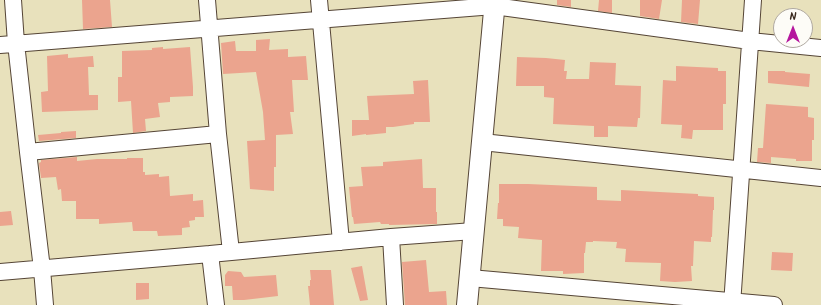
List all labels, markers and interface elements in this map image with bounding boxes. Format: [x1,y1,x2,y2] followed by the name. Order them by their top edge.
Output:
[773,8,813,48] north arrow
[790,8,796,26] text: N

